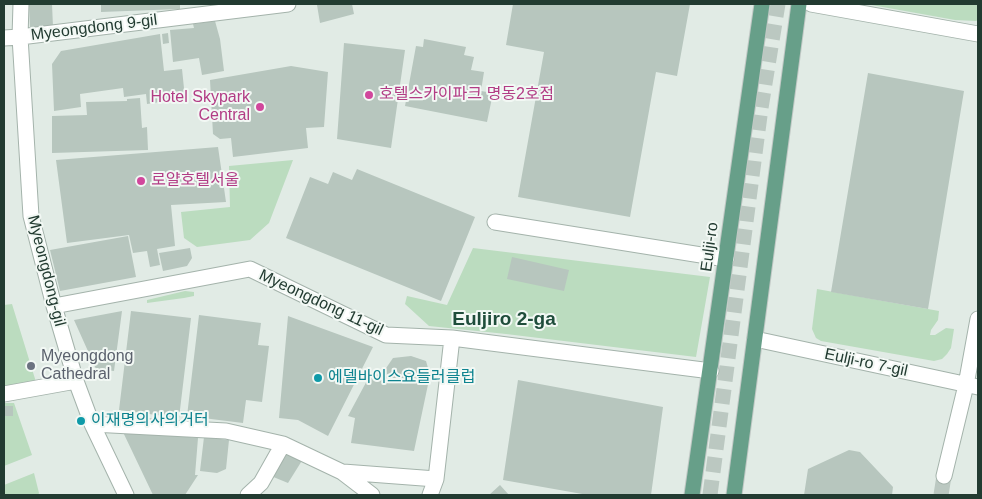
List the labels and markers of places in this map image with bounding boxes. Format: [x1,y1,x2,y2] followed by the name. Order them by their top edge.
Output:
[379,85,554,105] place label: 호텔스카이파크 명동2호점
[150,88,250,126] place label: Hotel Skypark Central
[363,89,375,101] marker: 호텔스카이파크 명동2호점
[254,101,266,113] marker: Hotel Skypark Central
[151,171,239,191] place label: 로얄호텔서울
[135,175,147,187] marker: 로얄호텔서울
[41,347,134,385] place label: Myeongdong Cathedral
[25,360,37,372] marker: Myeongdong Cathedral
[328,368,475,388] place label: 에델바이스요들러클럽
[312,372,324,384] marker: 에델바이스요들러클럽
[91,411,209,431] place label: 이재명의사의거터
[75,415,87,427] marker: 이재명의사의거터

